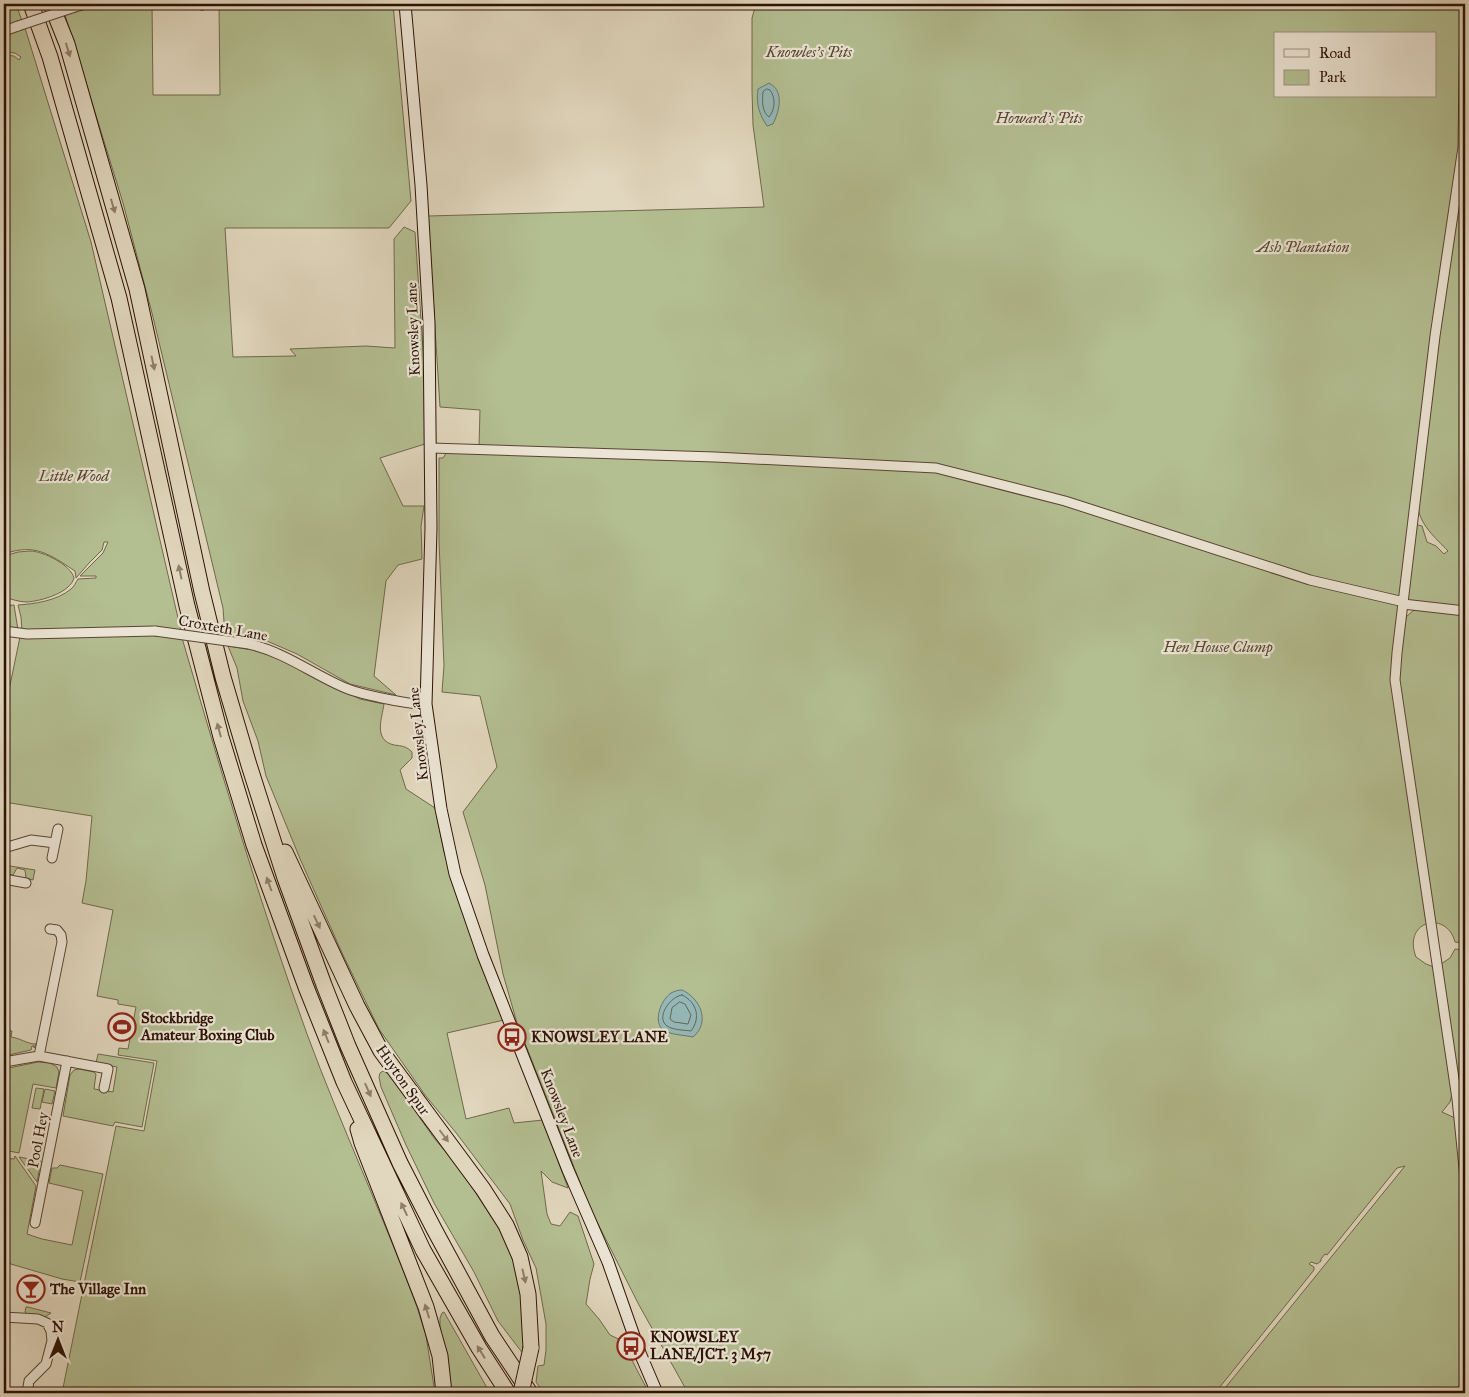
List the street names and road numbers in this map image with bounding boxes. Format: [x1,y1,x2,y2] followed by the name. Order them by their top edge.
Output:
[402,282,424,376] street label: Knowsley Lane
[177,611,269,645] street label: Croxteth Lane
[404,686,432,782] street label: Knowsley Lane
[372,1041,434,1119] street label: Huyton Spur
[537,1066,587,1160] street label: Knowsley Lane
[24,1109,52,1170] street label: Pool Hey

